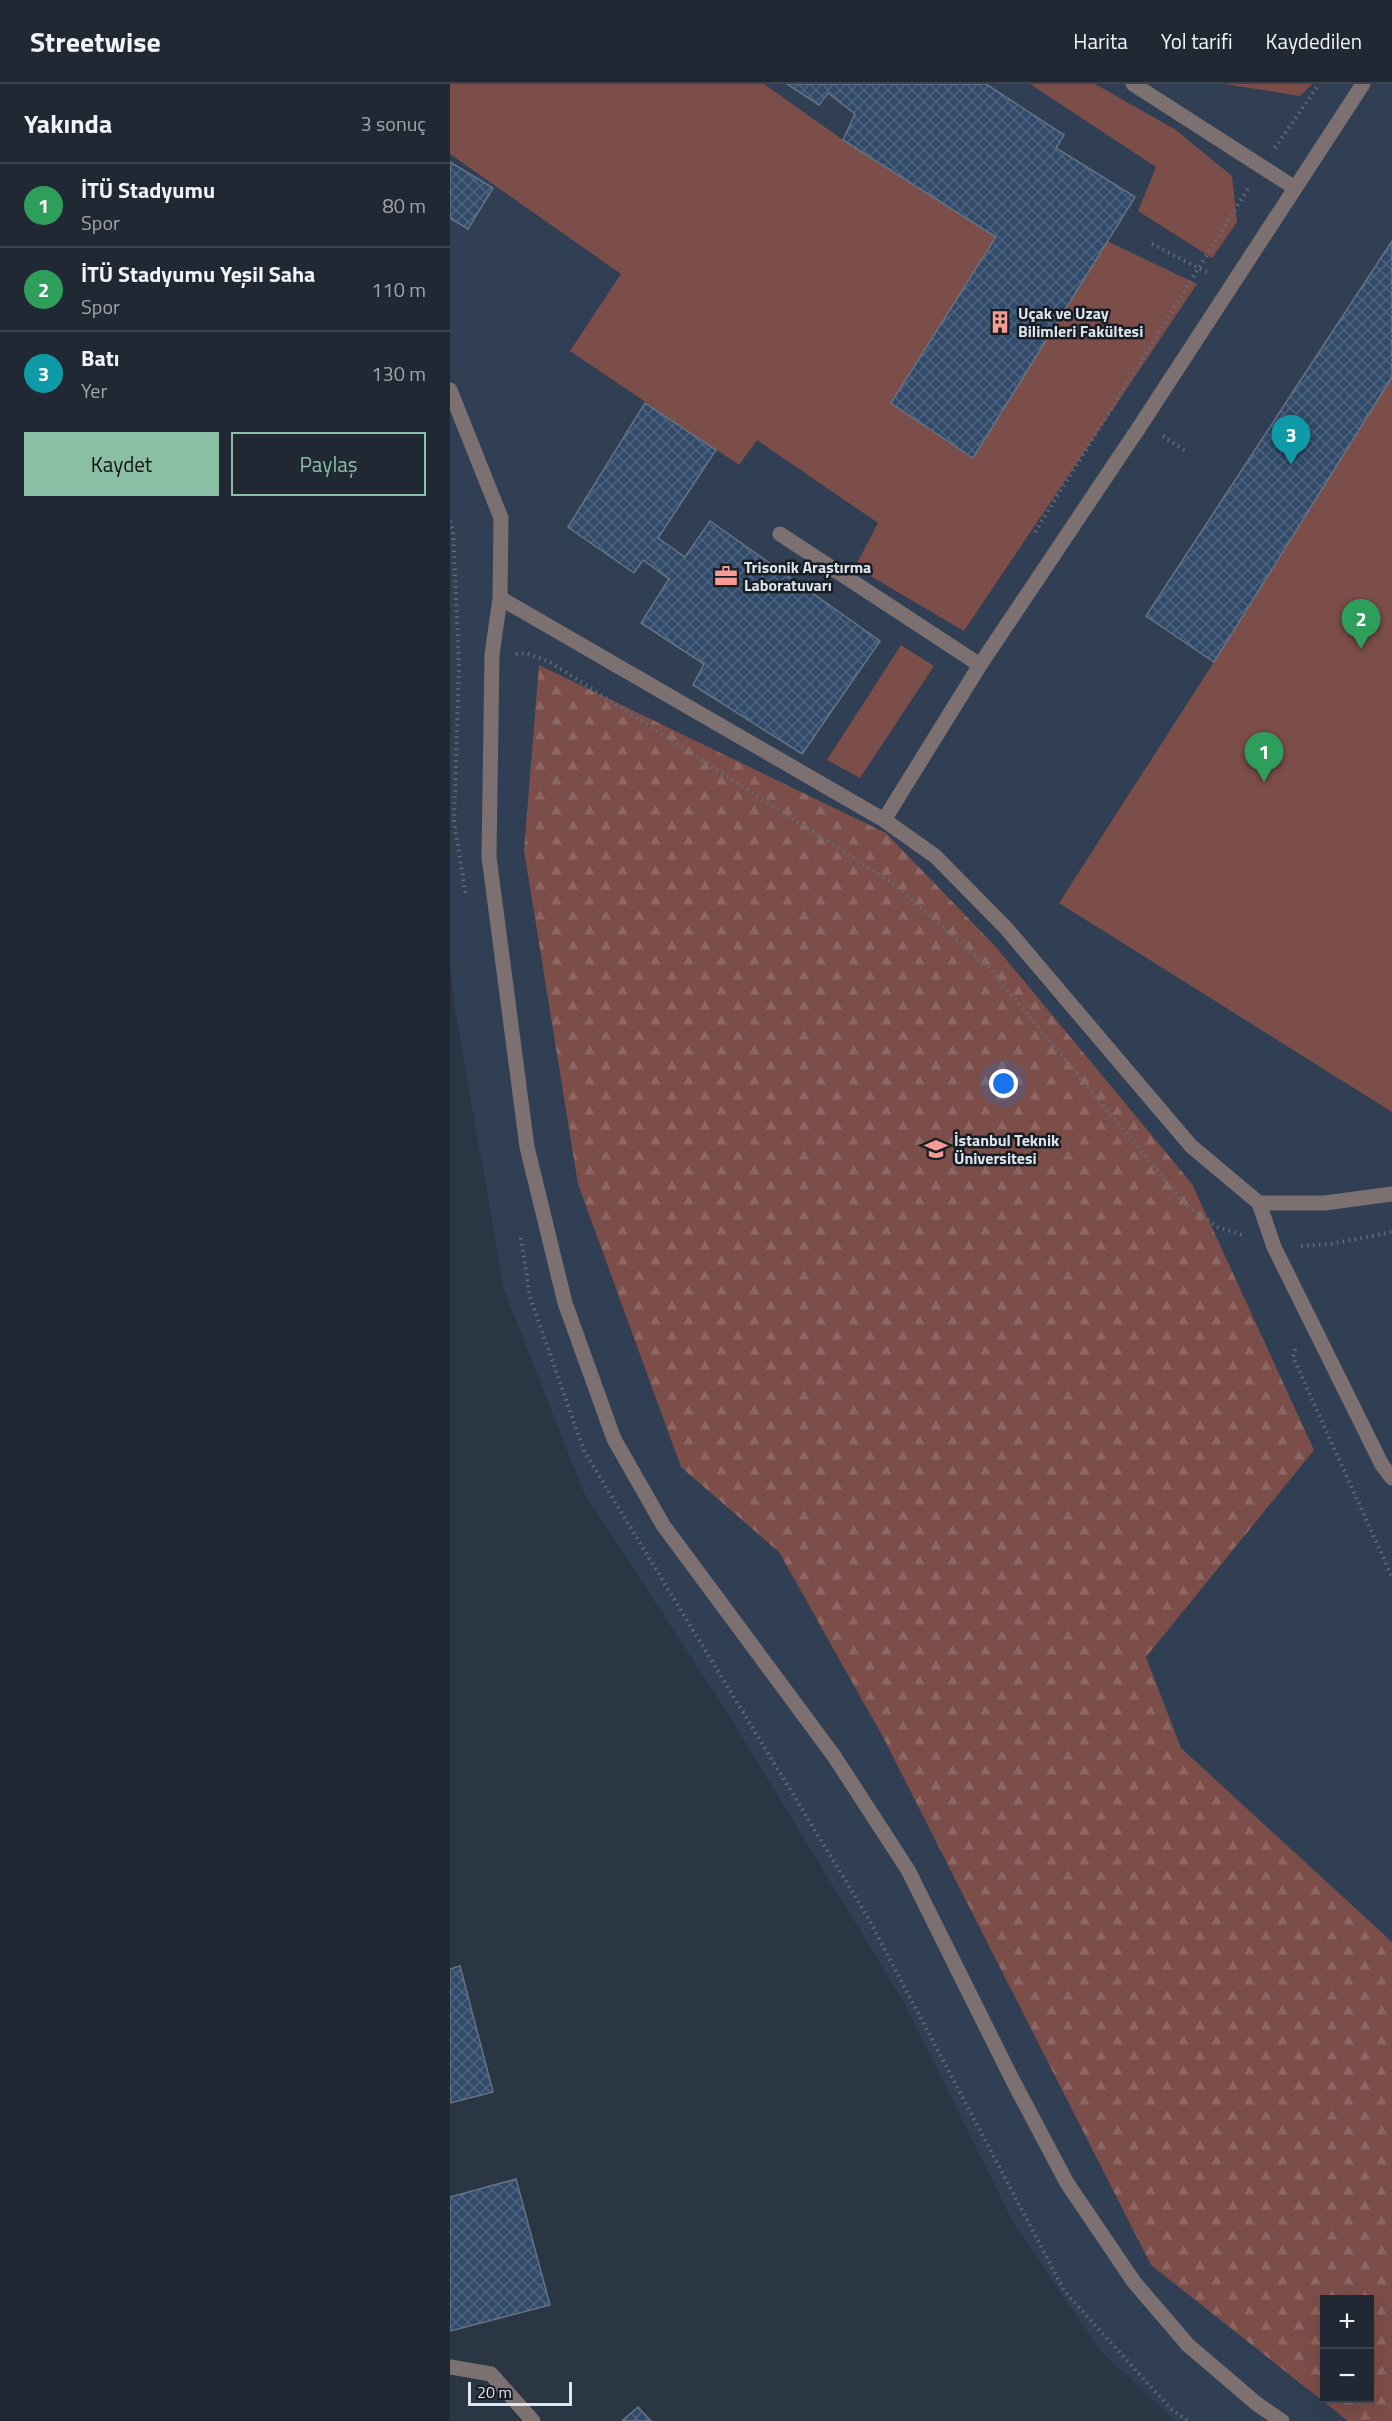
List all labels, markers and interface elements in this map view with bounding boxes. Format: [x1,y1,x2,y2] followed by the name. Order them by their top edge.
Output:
[30,20,161,63] text: Streetwise
[1073,25,1128,57] text: Harita
[1161,25,1233,57] text: Yol tarifi
[1266,25,1362,57] text: Kaydedilen
[24,104,112,143] text: Yakında
[360,108,426,139] text: 3 sonuç
[81,173,215,207] text: İTÜ Stadyumu
[38,190,49,221] text: 1
[382,190,426,221] text: 80 m
[81,207,120,238] text: Spor
[81,257,315,291] text: İTÜ Stadyumu Yeşil Saha
[38,274,49,305] text: 2
[371,274,426,305] text: 110 m
[81,291,120,322] text: Spor
[1018,301,1143,343] place label: Uçak ve Uzay Bilimleri Fakültesi
[987,309,1013,335] building icon: Uçak ve Uzay Bilimleri Fakültesi
[81,341,119,375] text: Batı
[38,358,49,389] text: 3
[371,358,426,389] text: 130 m
[81,375,107,406] text: Yer
[1272,416,1310,465] pin: 3
[24,432,219,496] button: Kaydet
[231,432,426,496] button: Paylaş
[744,555,871,597] place label: Trisonik Araştırma Laboratuvarı
[713,563,739,589] office icon: Trisonik Araştırma Laboratuvarı
[1342,600,1380,649] pin: 2
[1244,732,1284,782] pin: 1
[989,1069,1018,1098] your location
[954,1128,1060,1170] place label: İstanbul Teknik Üniversitesi
[923,1136,949,1162] school or university icon: İstanbul Teknik Üniversitesi
[1320,2295,1374,2403] map controls
[1320,2295,1374,2349] button: +
[1320,2349,1374,2403] button: −
[468,2379,572,2406] scale bar
[477,2380,512,2404] text: 20 m

